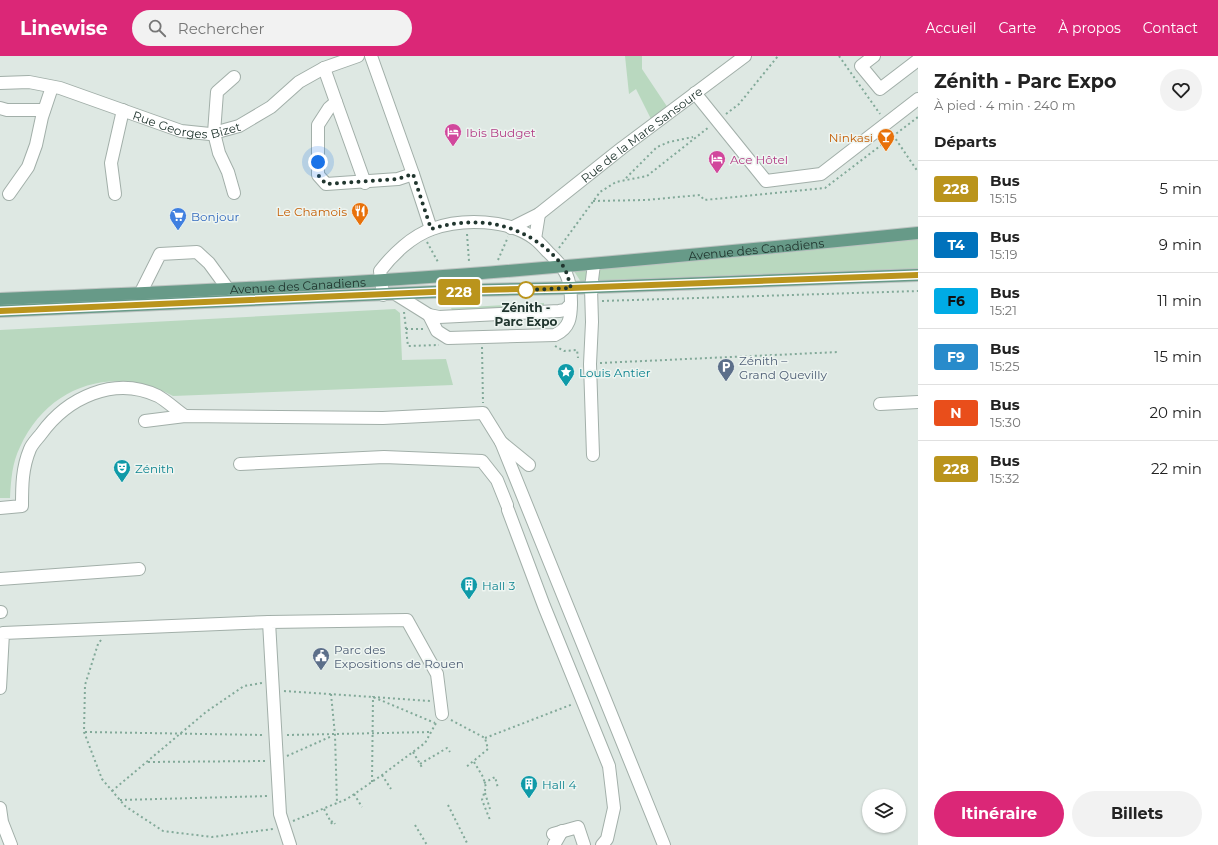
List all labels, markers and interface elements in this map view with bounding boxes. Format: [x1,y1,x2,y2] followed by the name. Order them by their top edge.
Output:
[132,10,412,46] search box
[20,17,108,40] text: Linewise
[146,17,168,39] icon: search
[178,19,265,38] text: Rechercher
[926,19,977,37] text: Accueil
[999,19,1036,37] text: Carte
[1058,19,1121,37] text: À propos
[1143,19,1198,37] text: Contact
[1160,69,1202,111] button: heart
[934,70,1116,93] text: Zénith - Parc Expo
[578,83,705,185] street label: Rue de la Mare Sansoure
[934,97,1075,113] text: À pied · 4 min · 240 m
[131,107,242,142] street label: Rue Georges Bizet
[443,122,463,147] hotel icon: Ibis Budget
[466,125,536,140] place label: Ibis Budget
[876,127,896,152] bar icon: Ninkasi
[829,130,873,145] place label: Ninkasi
[934,132,997,151] text: Départs
[707,149,727,174] hotel icon: Ace Hôtel
[308,152,328,172] your location
[730,152,788,167] place label: Ace Hôtel
[990,171,1020,190] text: Bus
[1159,179,1202,198] text: 5 min
[943,180,969,198] text: 228
[990,190,1017,206] text: 15:15
[350,201,370,226] restaurant icon: Le Chamois
[277,204,347,219] place label: Le Chamois
[168,206,188,231] supermarket icon: Bonjour
[191,209,240,224] place label: Bonjour
[990,227,1020,246] text: Bus
[688,235,825,263] street label: Avenue des Canadiens
[1159,235,1202,254] text: 9 min
[947,236,965,254] text: T4
[990,246,1017,262] text: 15:19
[229,274,366,297] street label: Avenue des Canadiens
[436,279,482,305] line badge: 228
[517,281,535,299] marker: Zénith - Parc Expo
[446,283,472,301] text: 228
[990,283,1020,302] text: Bus
[1157,291,1202,310] text: 11 min
[947,292,965,310] text: F6
[495,300,558,329] place label: Zénith - Parc Expo
[990,302,1017,318] text: 15:21
[990,339,1020,358] text: Bus
[1154,347,1202,366] text: 15 min
[947,348,965,366] text: F9
[739,353,827,382] place label: Zénith – Grand Quevilly
[716,357,736,382] parking icon: Zénith – Grand Quevilly
[990,358,1020,374] text: 15:25
[556,362,576,387] place icon: Louis Antier
[579,365,651,380] place label: Louis Antier
[990,395,1020,414] text: Bus
[1150,403,1202,422] text: 20 min
[950,404,962,422] text: N
[990,414,1021,430] text: 15:30
[990,451,1020,470] text: Bus
[112,458,132,483] theatre icon: Zénith
[1151,459,1202,478] text: 22 min
[943,460,969,478] text: 228
[135,461,174,476] place label: Zénith
[990,470,1019,486] text: 15:32
[459,575,479,600] building icon: Hall 3
[482,578,515,593] place label: Hall 3
[334,642,464,671] place label: Parc des Expositions de Rouen
[311,646,331,671] public building icon: Parc des Expositions de Rouen
[519,774,539,799] building icon: Hall 4
[542,777,576,792] place label: Hall 4
[862,789,906,833] map controls
[862,789,906,833] button: layers
[934,791,1064,837] button: Itinéraire
[1072,791,1202,837] button: Billets

